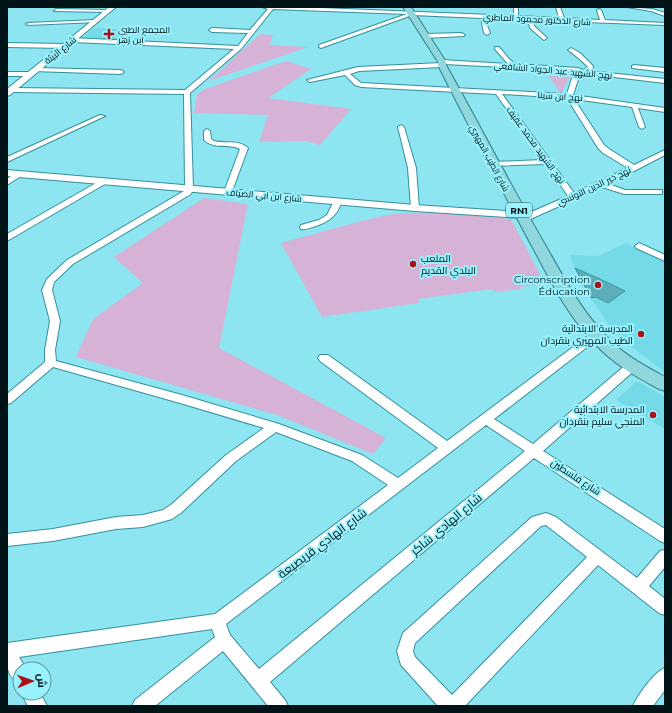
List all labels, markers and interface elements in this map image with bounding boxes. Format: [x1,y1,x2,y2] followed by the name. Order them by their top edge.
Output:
[483,11,591,29] street label: شارع الدكتور محمود الماطري
[117,24,170,45] place label: المجمع الطبي ابن زهر
[103,28,115,40] marker: المجمع الطبي ابن زهر
[42,34,79,67] street label: شارع البيئة
[493,59,613,83] street label: نهج الشهيد عبد الجواد الشافعي
[537,89,583,104] street label: نهج ابن سينا
[504,104,568,186] street label: نهج الشهيد محمد عفيف
[466,123,512,194] street label: شارع الطيب المهيري
[556,164,633,210] street label: نهج خير الدين التونسي
[226,186,302,206] street label: شارع ابن ابي الضياف
[506,203,532,217] road number: RN1
[421,252,476,278] place label: الملعب البلدي القديم
[408,259,418,269] marker: الملعب البلدي القديم
[514,273,590,298] place label: Circonscription Éducation
[593,280,603,290] marker: Circonscription Éducation
[541,322,633,348] place label: المدرسة الابتدائية الطيب المهيري بنقردان
[636,329,646,339] marker: المدرسة الابتدائية الطيب المهيري بنقردان
[560,403,645,429] place label: المدرسة الابتدائية المنجي سليم بنقردان
[648,410,658,420] marker: المدرسة الابتدائية المنجي سليم بنقردان
[548,456,604,498] street label: شارع فلسطين
[406,490,487,561] street label: شارع الهادي شاكر
[275,505,371,584] street label: شارع الهادي قريصيعة
[12,661,52,701] north arrow
[35,673,49,688] text: ش

